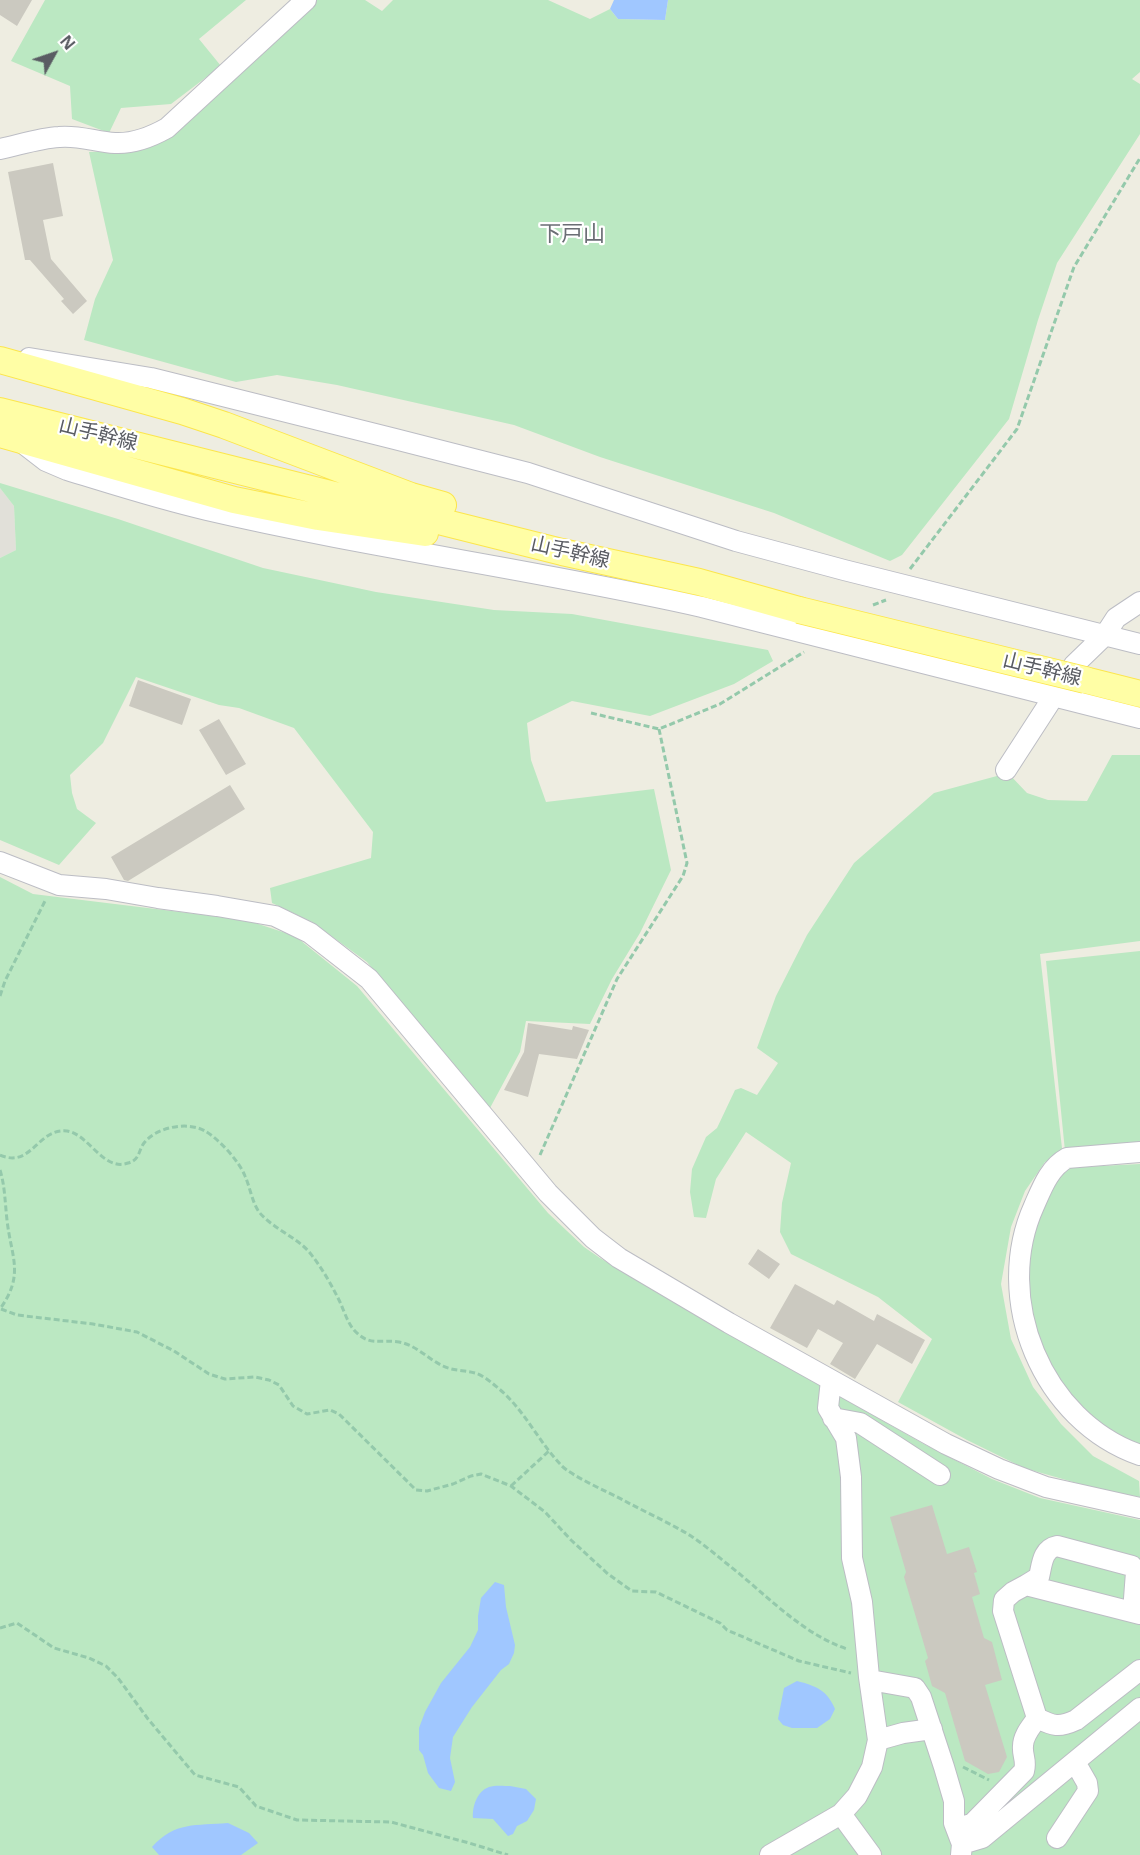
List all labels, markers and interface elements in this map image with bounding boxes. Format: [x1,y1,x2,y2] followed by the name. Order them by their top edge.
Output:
[24,24,84,84] north arrow
[55,30,80,54] text: N
[539,222,605,248] district label: 下戸山
[56,414,140,456] street label: 山手幹線
[528,532,612,574] street label: 山手幹線
[1000,649,1084,691] street label: 山手幹線

